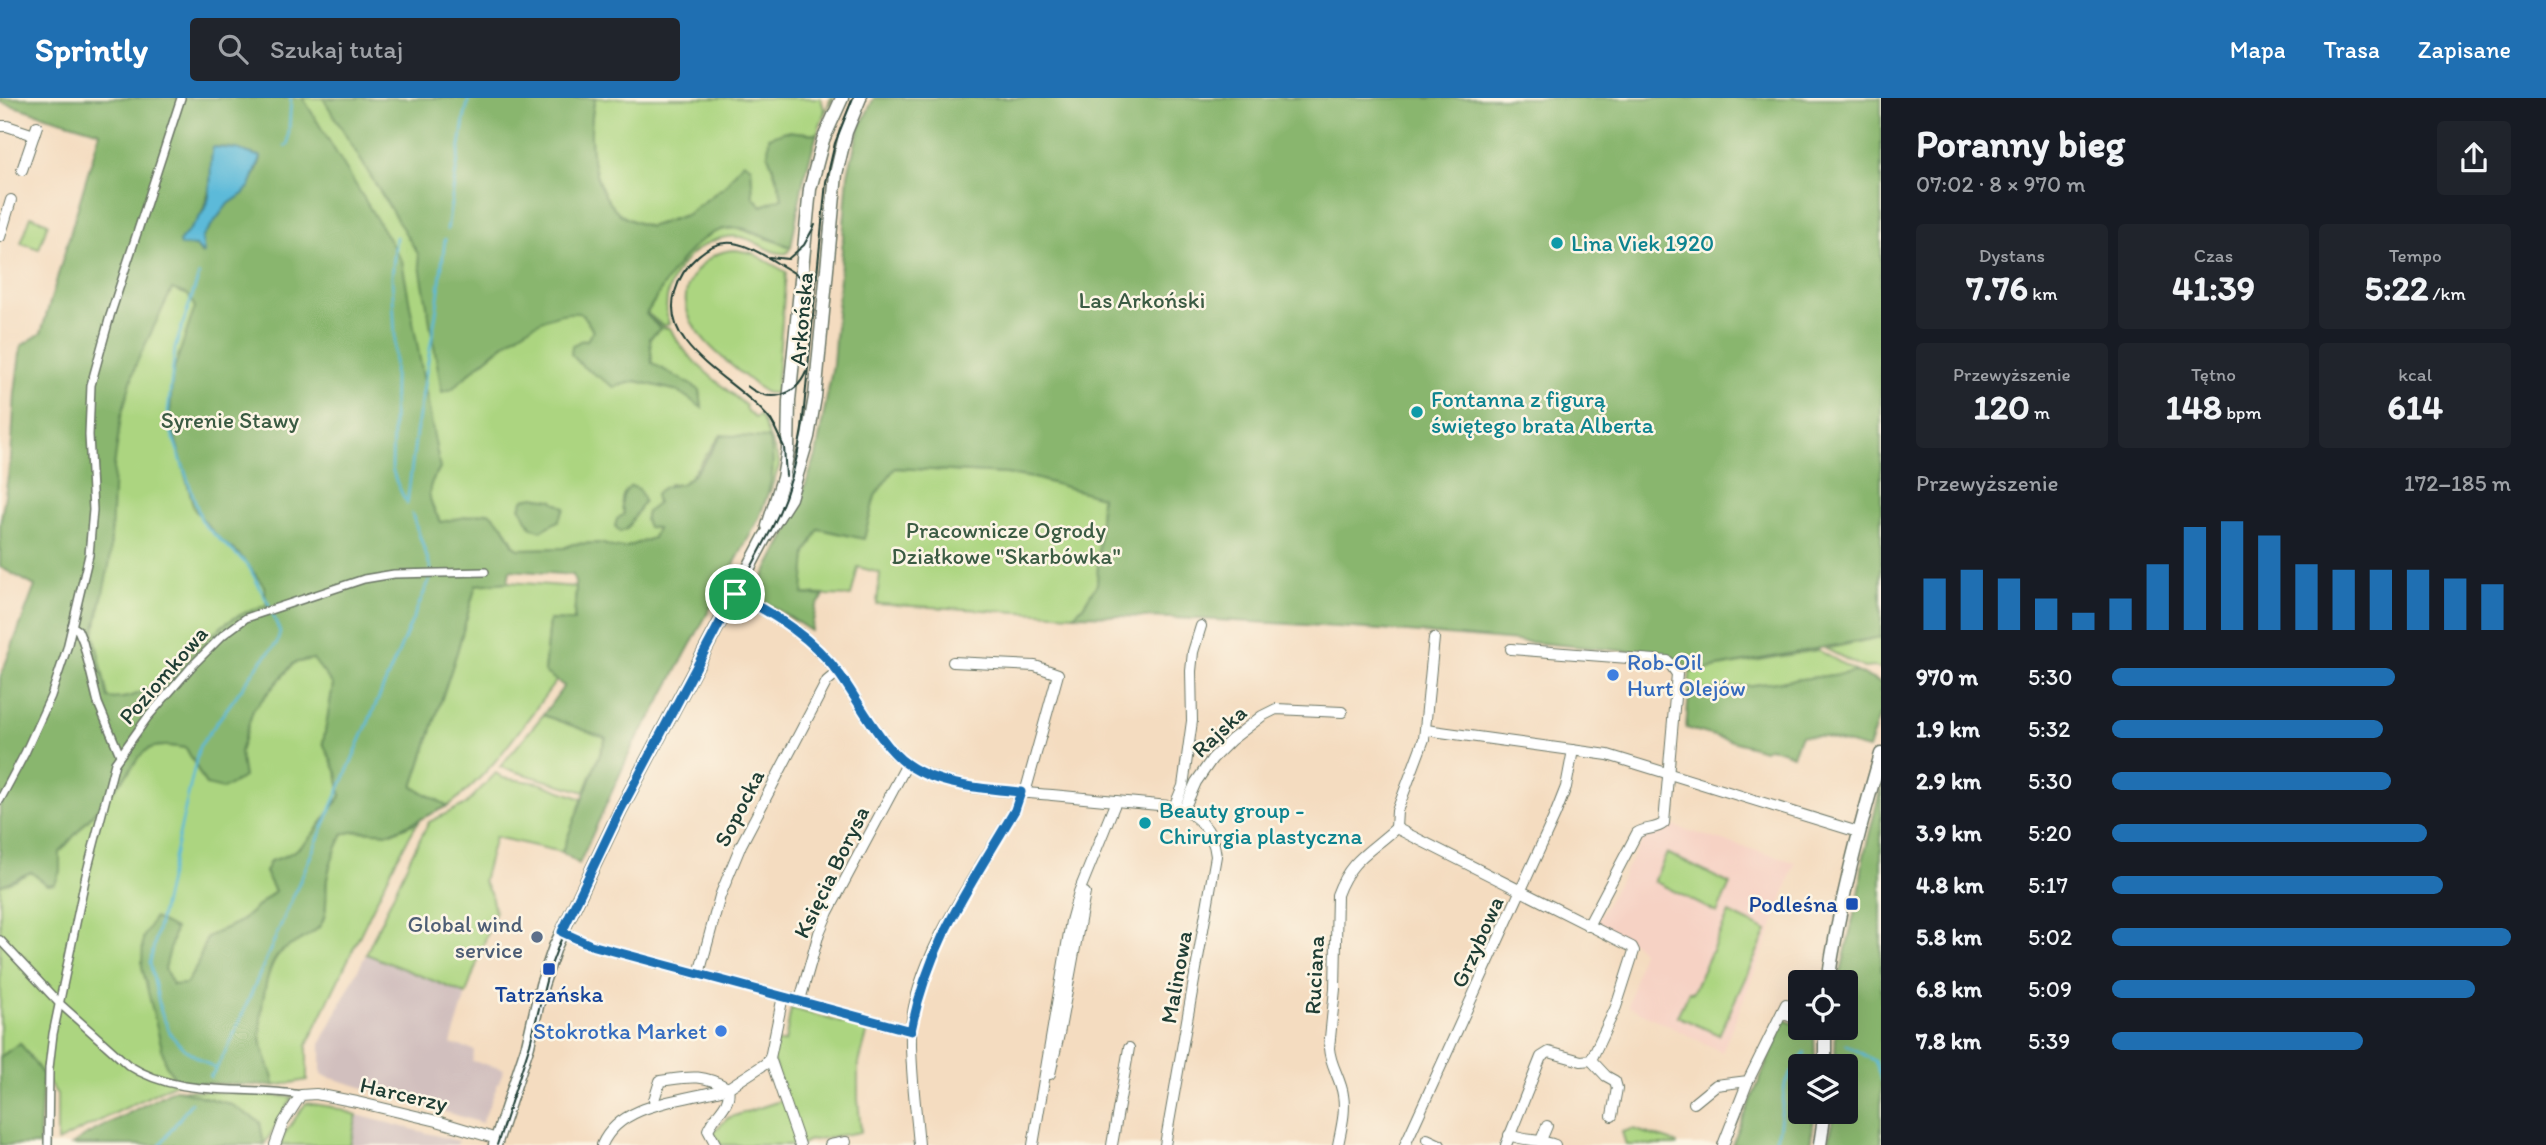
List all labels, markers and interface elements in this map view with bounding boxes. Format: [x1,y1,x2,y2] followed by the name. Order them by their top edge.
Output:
[190,18,680,81] search box
[35,30,148,69] text: Sprintly
[214,30,252,68] icon: search
[270,33,403,65] text: Szukaj tutaj
[2230,35,2286,64] text: Mapa
[2324,35,2380,64] text: Trasa
[2418,35,2511,64] text: Zapisane
[1916,121,2125,167] text: Poranny bieg
[2437,121,2511,195] button: share
[1916,170,2086,198] text: 07:02 · 8 × 970 m
[1571,229,1714,257] place label: Lina Viek 1920
[1549,235,1565,251] marker: Lina Viek 1920
[1979,244,2045,267] text: Dystans
[2194,244,2233,267] text: Czas
[2389,244,2442,267] text: Tempo
[1966,267,2028,309] text: 7.76
[2172,267,2255,309] text: 41:39
[2365,267,2428,309] text: 5:22
[783,271,819,367] street label: Arkońska
[2028,282,2057,305] text: km
[2428,282,2466,305] text: /km
[1079,286,1205,314] park label: Las Arkoński
[1953,363,2071,386] text: Przewyższenie
[2191,363,2236,386] text: Tętno
[2398,363,2432,386] text: kcal
[1431,385,1654,439] place label: Fontanna z figurą świętego brata Alberta
[1974,386,2030,428] text: 120
[2165,386,2222,428] text: 148
[2387,386,2443,428] text: 614
[2030,401,2050,424] text: m
[2222,401,2261,424] text: bpm
[1409,404,1425,420] marker: Fontanna z figurą świętego brata Alberta
[161,406,299,434] park label: Syrenie Stawy
[1916,469,2058,497] text: Przewyższenie
[2404,469,2511,497] text: 172–185 m
[891,516,1121,570] park label: Pracownicze Ogrody Działkowe "Skarbówka"
[705,564,765,624] pin
[716,575,754,613] icon: arrive
[113,620,213,730] street label: Poziomkowa
[1627,648,1746,702] place label: Rob-Oil Hurt Olejów
[1916,663,1978,691] text: 970 m
[2028,663,2072,691] text: 5:30
[1605,667,1621,683] marker: Rob-Oil Hurt Olejów
[1186,699,1252,763] street label: Rajska
[1916,715,1980,743] text: 1.9 km
[2028,715,2070,743] text: 5:32
[708,765,770,851] street label: Sopocka
[1916,767,1981,795] text: 2.9 km
[2028,767,2072,795] text: 5:30
[1159,796,1362,850] place label: Beauty group - Chirurgia plastyczna
[787,801,875,943] street label: Księcia Borysa
[1137,815,1153,831] marker: Beauty group - Chirurgia plastyczna
[1916,819,1982,847] text: 3.9 km
[2028,819,2072,847] text: 5:20
[1916,871,1984,899] text: 4.8 km
[2028,871,2068,899] text: 5:17
[1748,890,1838,918] place label: Podleśna
[1444,892,1510,992] street label: Grzybowa
[1844,896,1860,912] marker: Podleśna
[408,910,523,964] place label: Global wind service
[1916,923,1982,951] text: 5.8 km
[2028,923,2072,951] text: 5:02
[1154,928,1198,1026] street label: Malinowa
[529,929,545,945] marker: Global wind service
[1298,935,1330,1015] street label: Ruciana
[541,961,557,977] marker: Tatrzańska
[1788,970,1858,1124] map controls
[1788,970,1858,1040] button: locate
[1916,975,1982,1003] text: 6.8 km
[2028,975,2072,1003] text: 5:09
[495,980,603,1008] place label: Tatrzańska
[533,1017,707,1045] place label: Stokrotka Market
[713,1023,729,1039] marker: Stokrotka Market
[1916,1027,1981,1055] text: 7.8 km
[2028,1027,2070,1055] text: 5:39
[1788,1054,1858,1124] button: layers
[357,1070,451,1118] street label: Harcerzy

